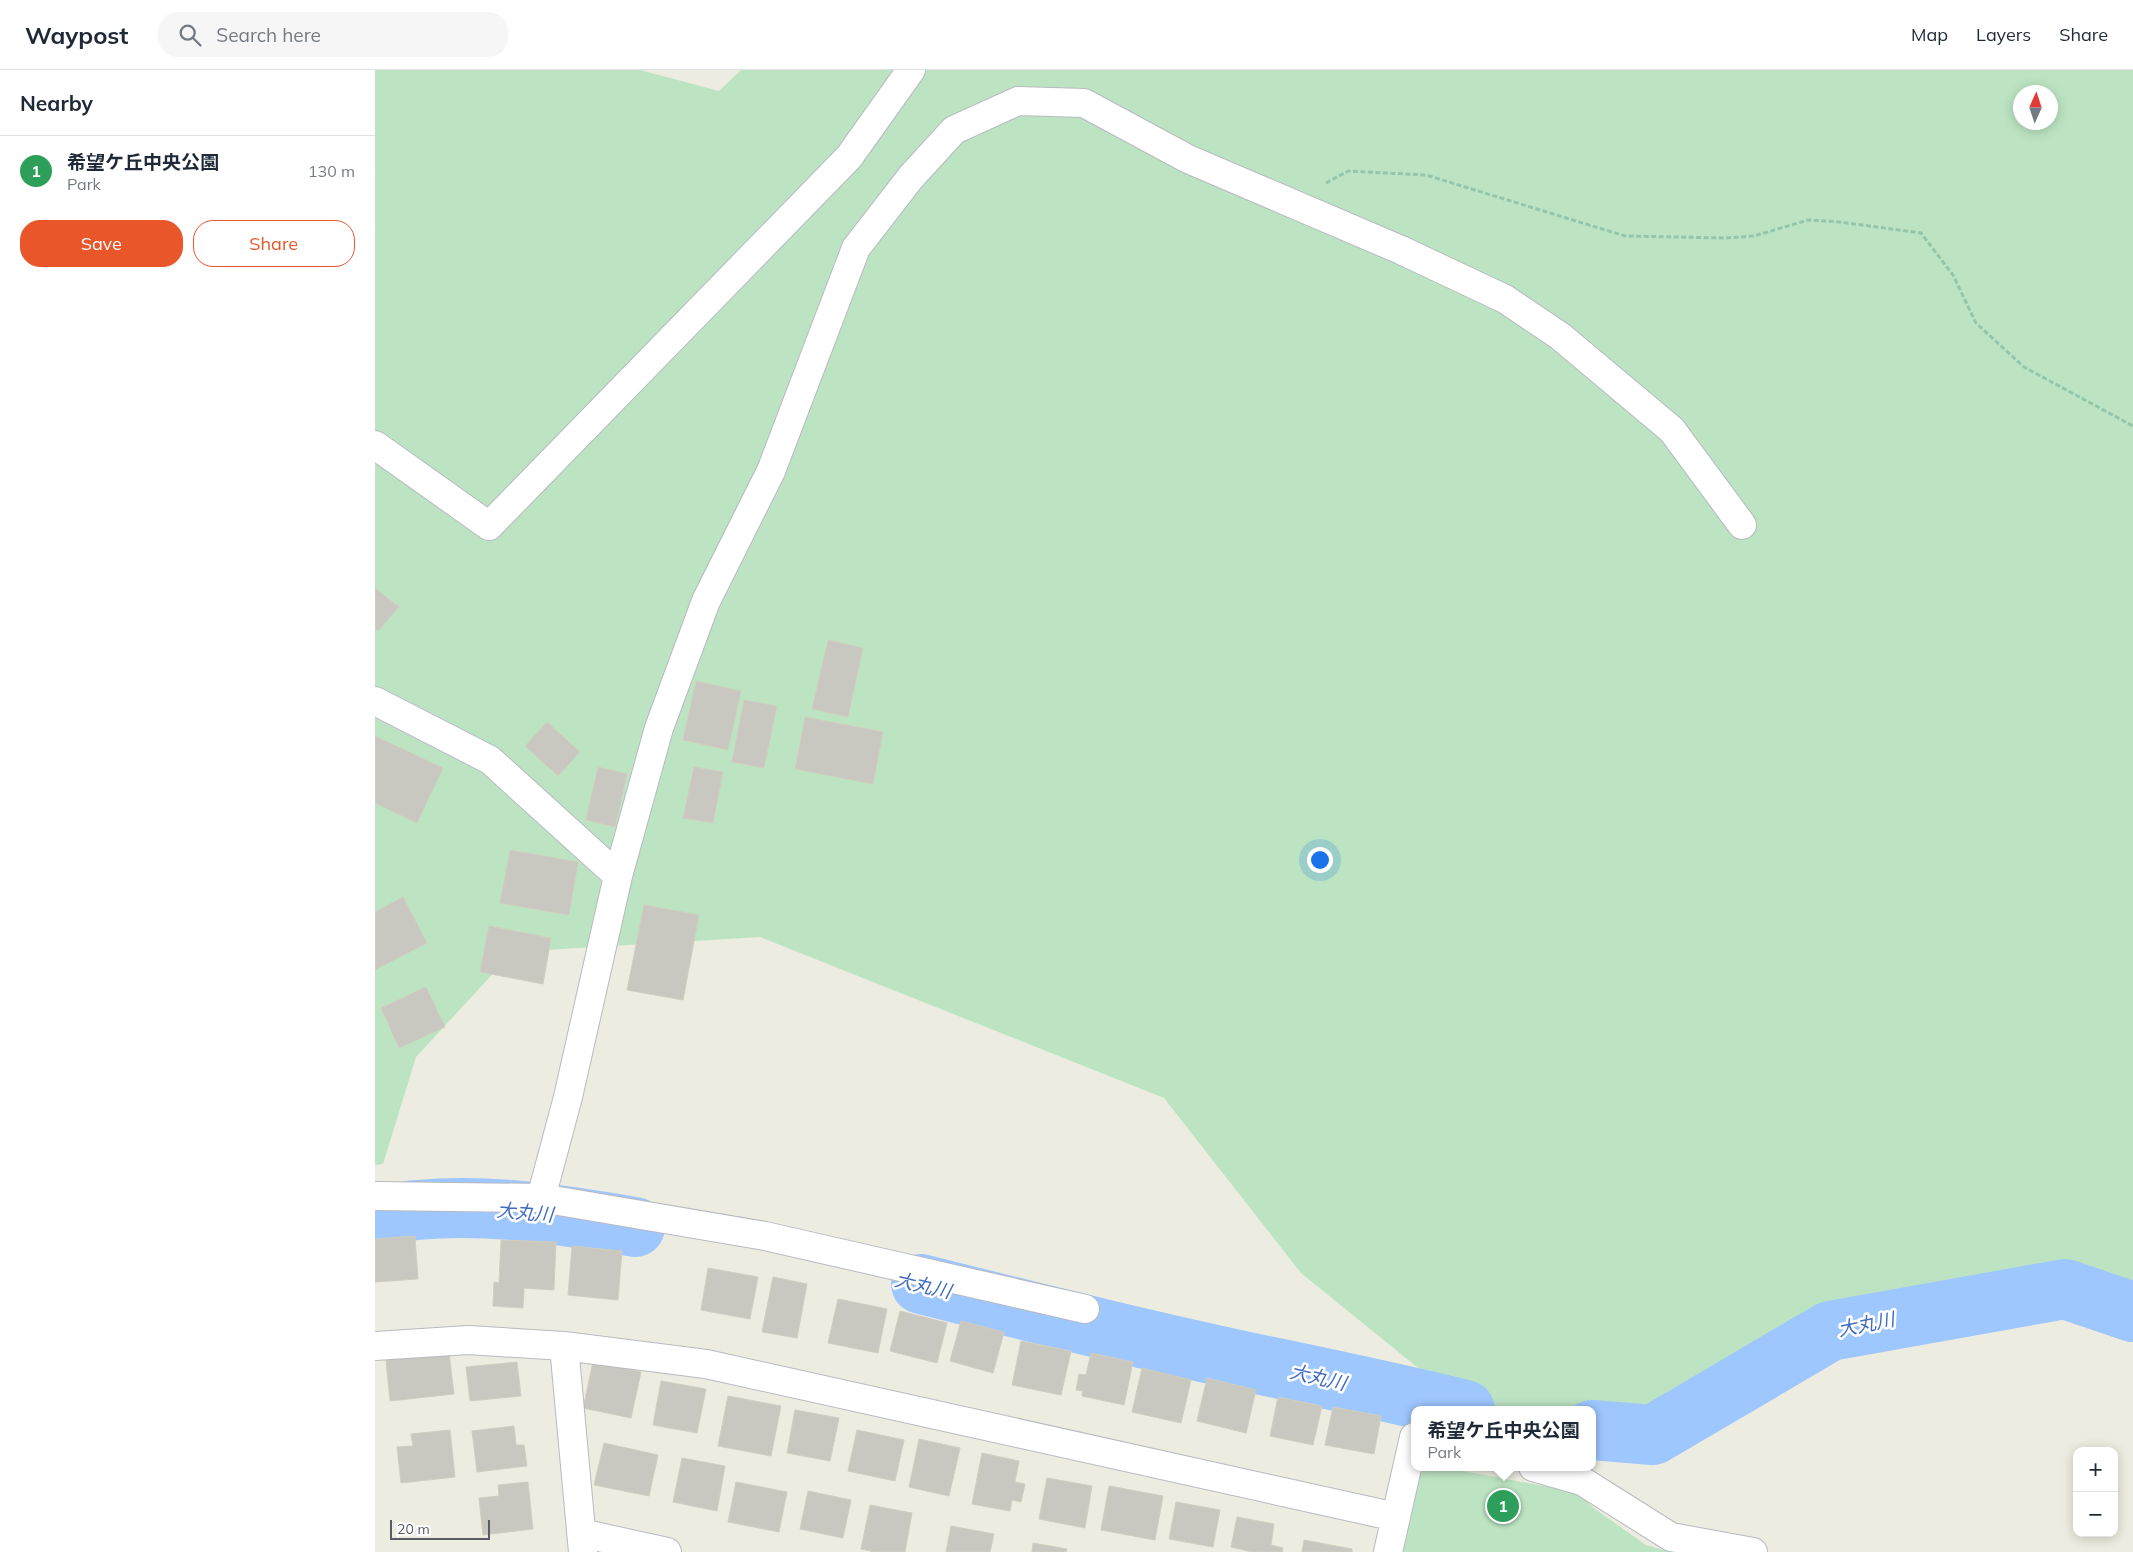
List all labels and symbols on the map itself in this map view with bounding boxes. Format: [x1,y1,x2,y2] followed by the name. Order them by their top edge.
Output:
[2013,85,2058,130] north arrow
[1307,847,1333,873] your location
[496,1198,556,1227] water label: 大丸川
[893,1267,955,1304] water label: 大丸川
[1836,1306,1898,1341] water label: 大丸川
[1288,1359,1350,1396] water label: 大丸川
[1487,1487,1519,1525] pin: 1
[390,1517,490,1540] scale bar

